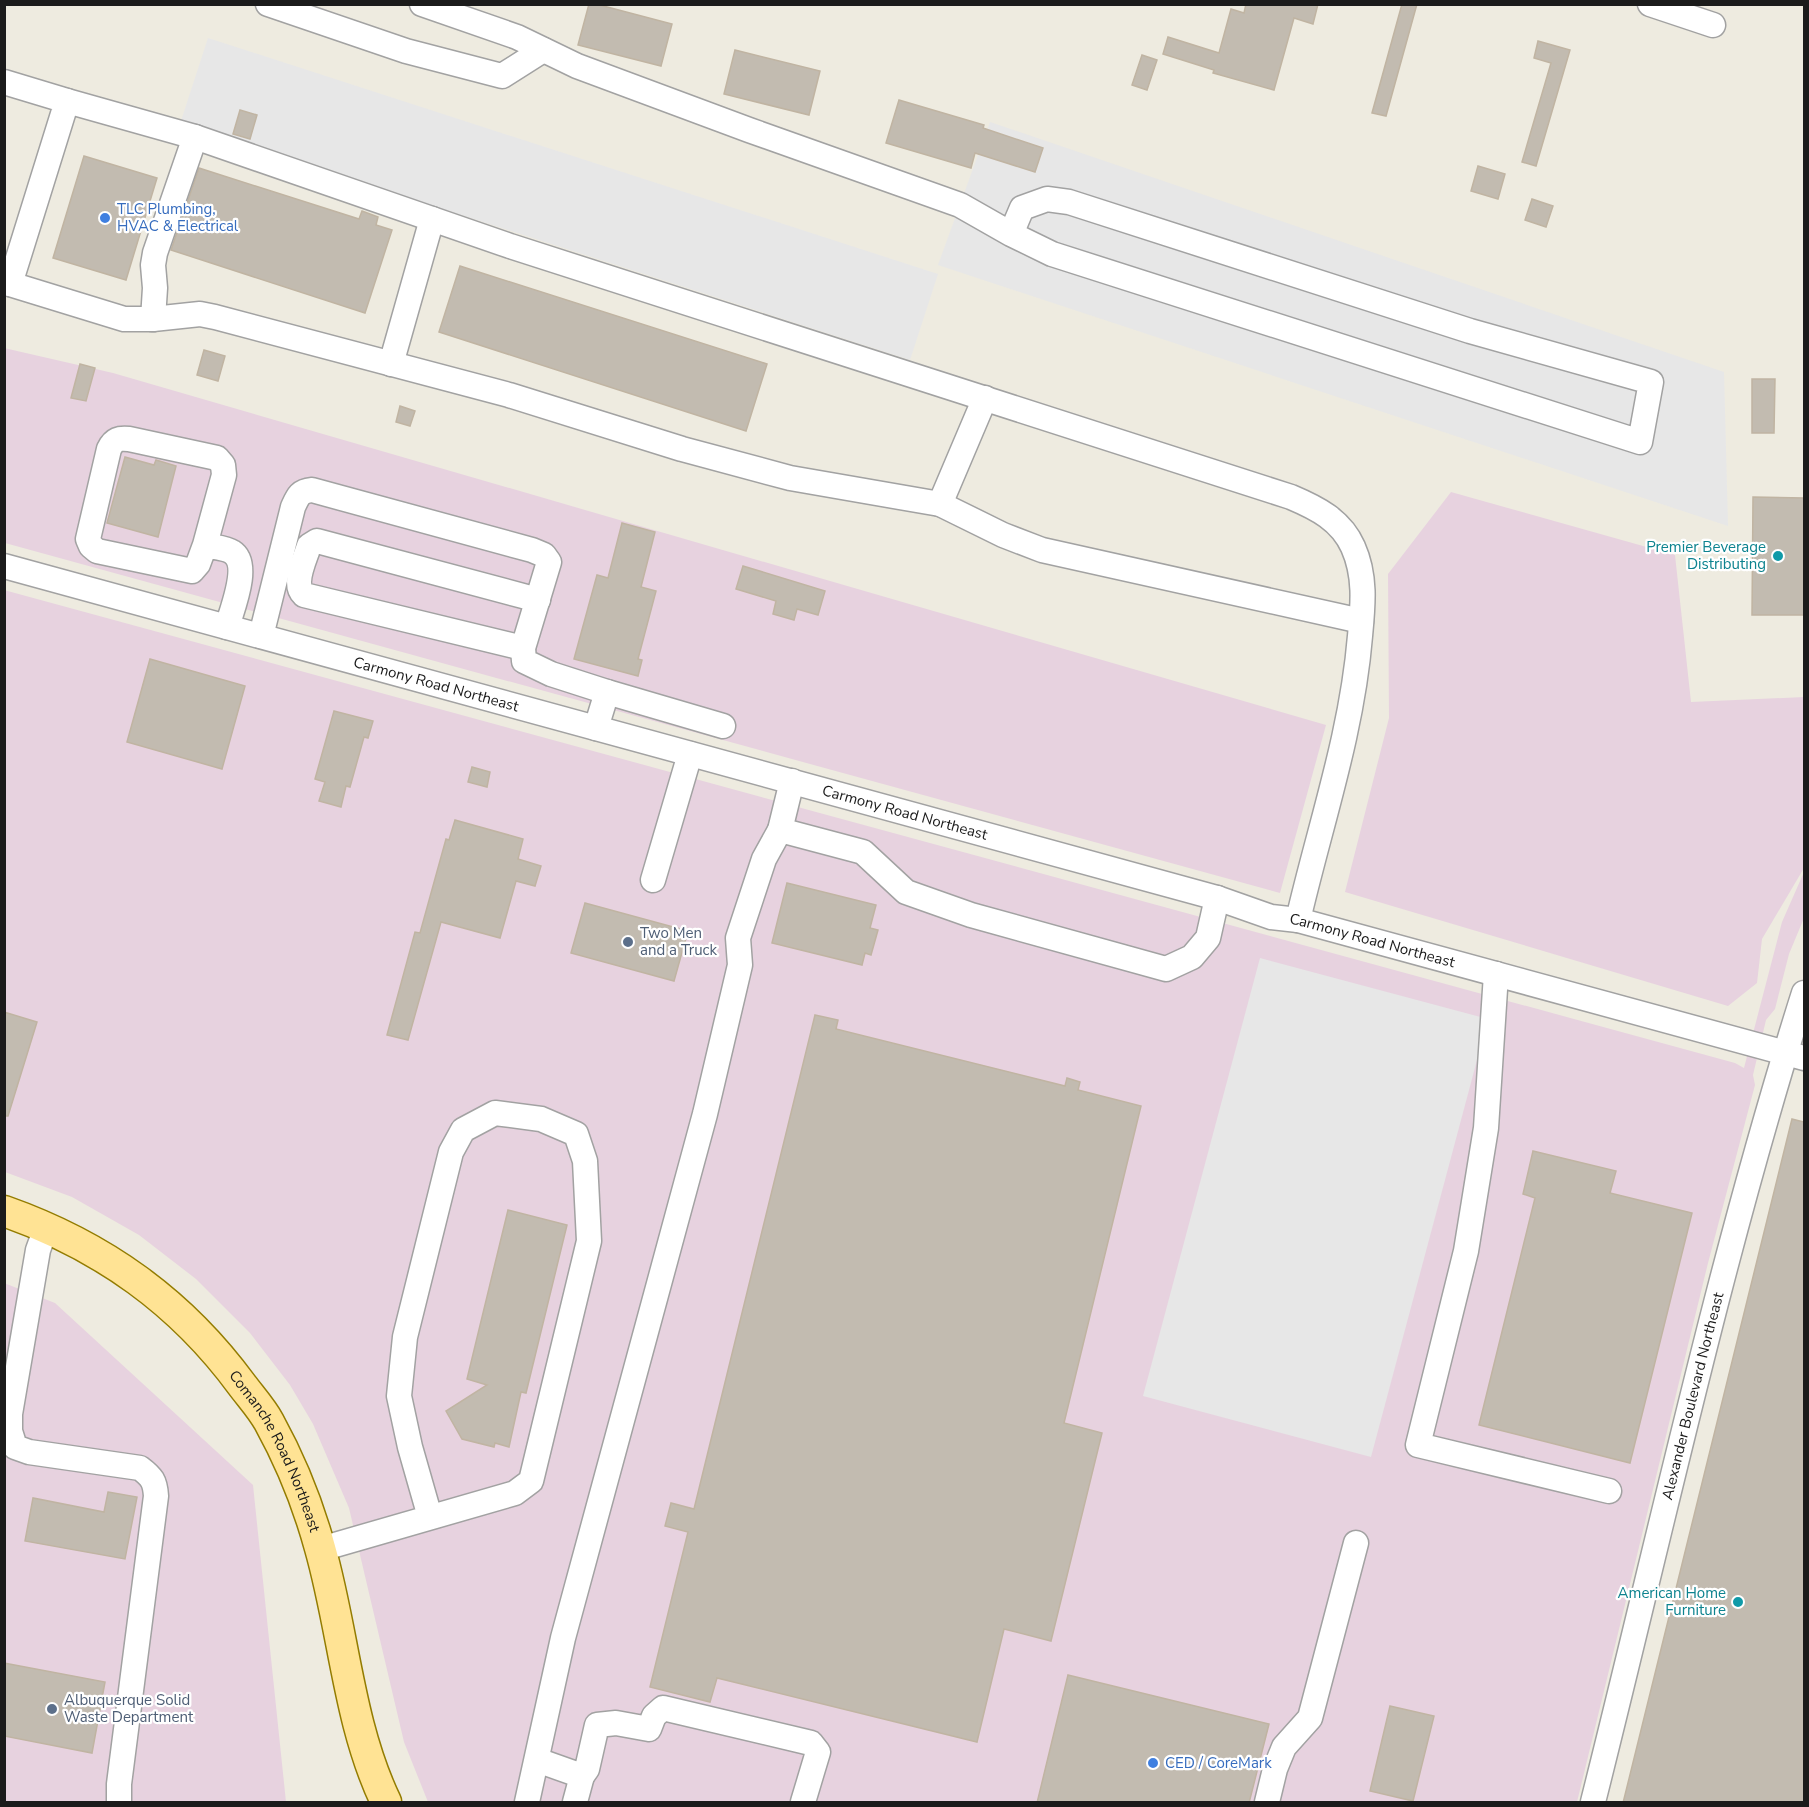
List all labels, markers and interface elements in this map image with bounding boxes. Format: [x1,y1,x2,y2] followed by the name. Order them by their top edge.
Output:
[117,199,239,236] place label: TLC Plumbing, HVAC & Electrical
[98,211,112,225] marker: TLC Plumbing, HVAC & Electrical
[1646,537,1766,574] place label: Premier Beverage Distributing
[1771,549,1785,563] marker: Premier Beverage Distributing
[351,652,522,717] street label: Carmony Road Northeast
[820,780,990,845] street label: Carmony Road Northeast
[1289,909,1458,973] street label: Carmony Road Northeast
[640,923,717,960] place label: Two Men and a Truck
[621,935,635,949] marker: Two Men and a Truck
[1657,1289,1729,1502] street label: Alexander Boulevard Northeast
[224,1366,325,1535] street label: Comanche Road Northeast
[1618,1583,1726,1620] place label: American Home Furniture
[1731,1595,1745,1609] marker: American Home Furniture
[64,1690,194,1727] place label: Albuquerque Solid Waste Department
[45,1702,59,1716] marker: Albuquerque Solid Waste Department
[1165,1753,1272,1773] place label: CED / CoreMark
[1146,1756,1160,1770] marker: CED / CoreMark

